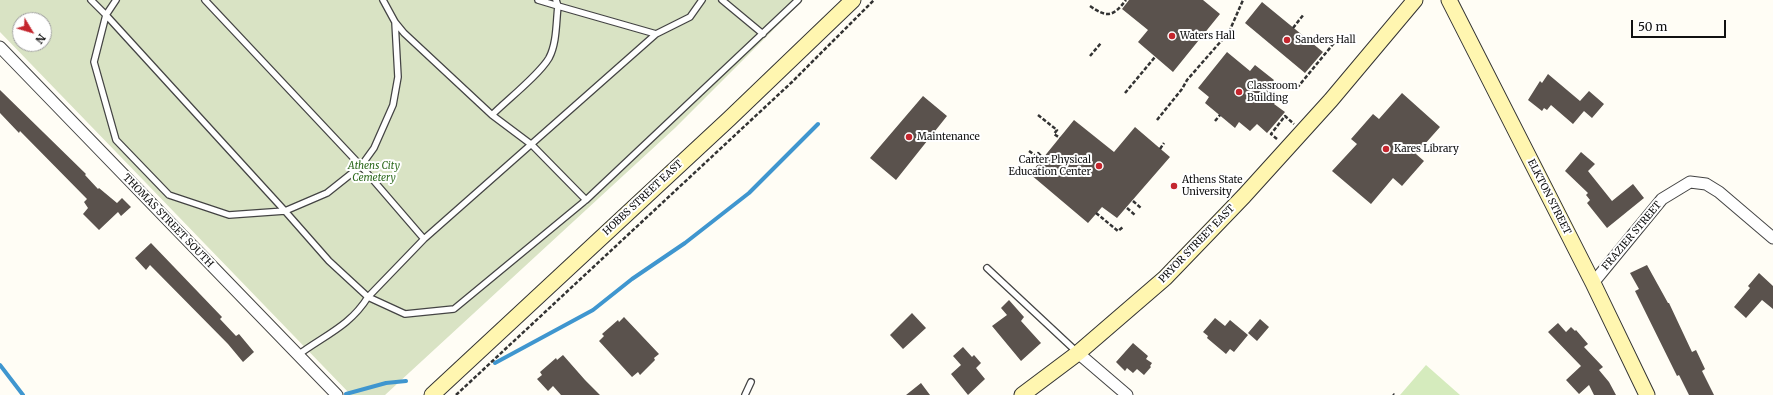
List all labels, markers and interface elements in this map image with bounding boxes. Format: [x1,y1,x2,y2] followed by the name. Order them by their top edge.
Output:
[12,12,52,52] north arrow
[1633,12,1728,38] scale bar
[1638,19,1667,34] text: 50 m
[1180,30,1235,42] place label: Waters Hall
[32,31,49,47] text: N
[1167,31,1177,41] marker: Waters Hall
[1295,34,1356,46] place label: Sanders Hall
[1282,35,1292,45] marker: Sanders Hall
[1247,80,1298,104] place label: Classroom Building
[1234,87,1244,97] marker: Classroom Building
[917,131,980,143] place label: Maintenance
[904,132,914,142] marker: Maintenance
[1394,143,1459,155] place label: Kares Library
[1381,144,1391,154] marker: Kares Library
[1009,154,1091,178] place label: Carter Physical Education Center
[1525,157,1573,237] street label: ELKTON STREET
[601,158,685,238] street label: HOBBS STREET EAST
[348,160,400,184] park label: Athens City Cemetery
[1094,161,1104,171] marker: Carter Physical Education Center
[120,172,216,270] street label: THOMAS STREET SOUTH
[1182,174,1242,198] place label: Athens State University
[1169,181,1179,191] marker: Athens State University
[1600,199,1664,273] street label: FRAZIER STREET
[1157,203,1237,285] street label: PRYOR STREET EAST

